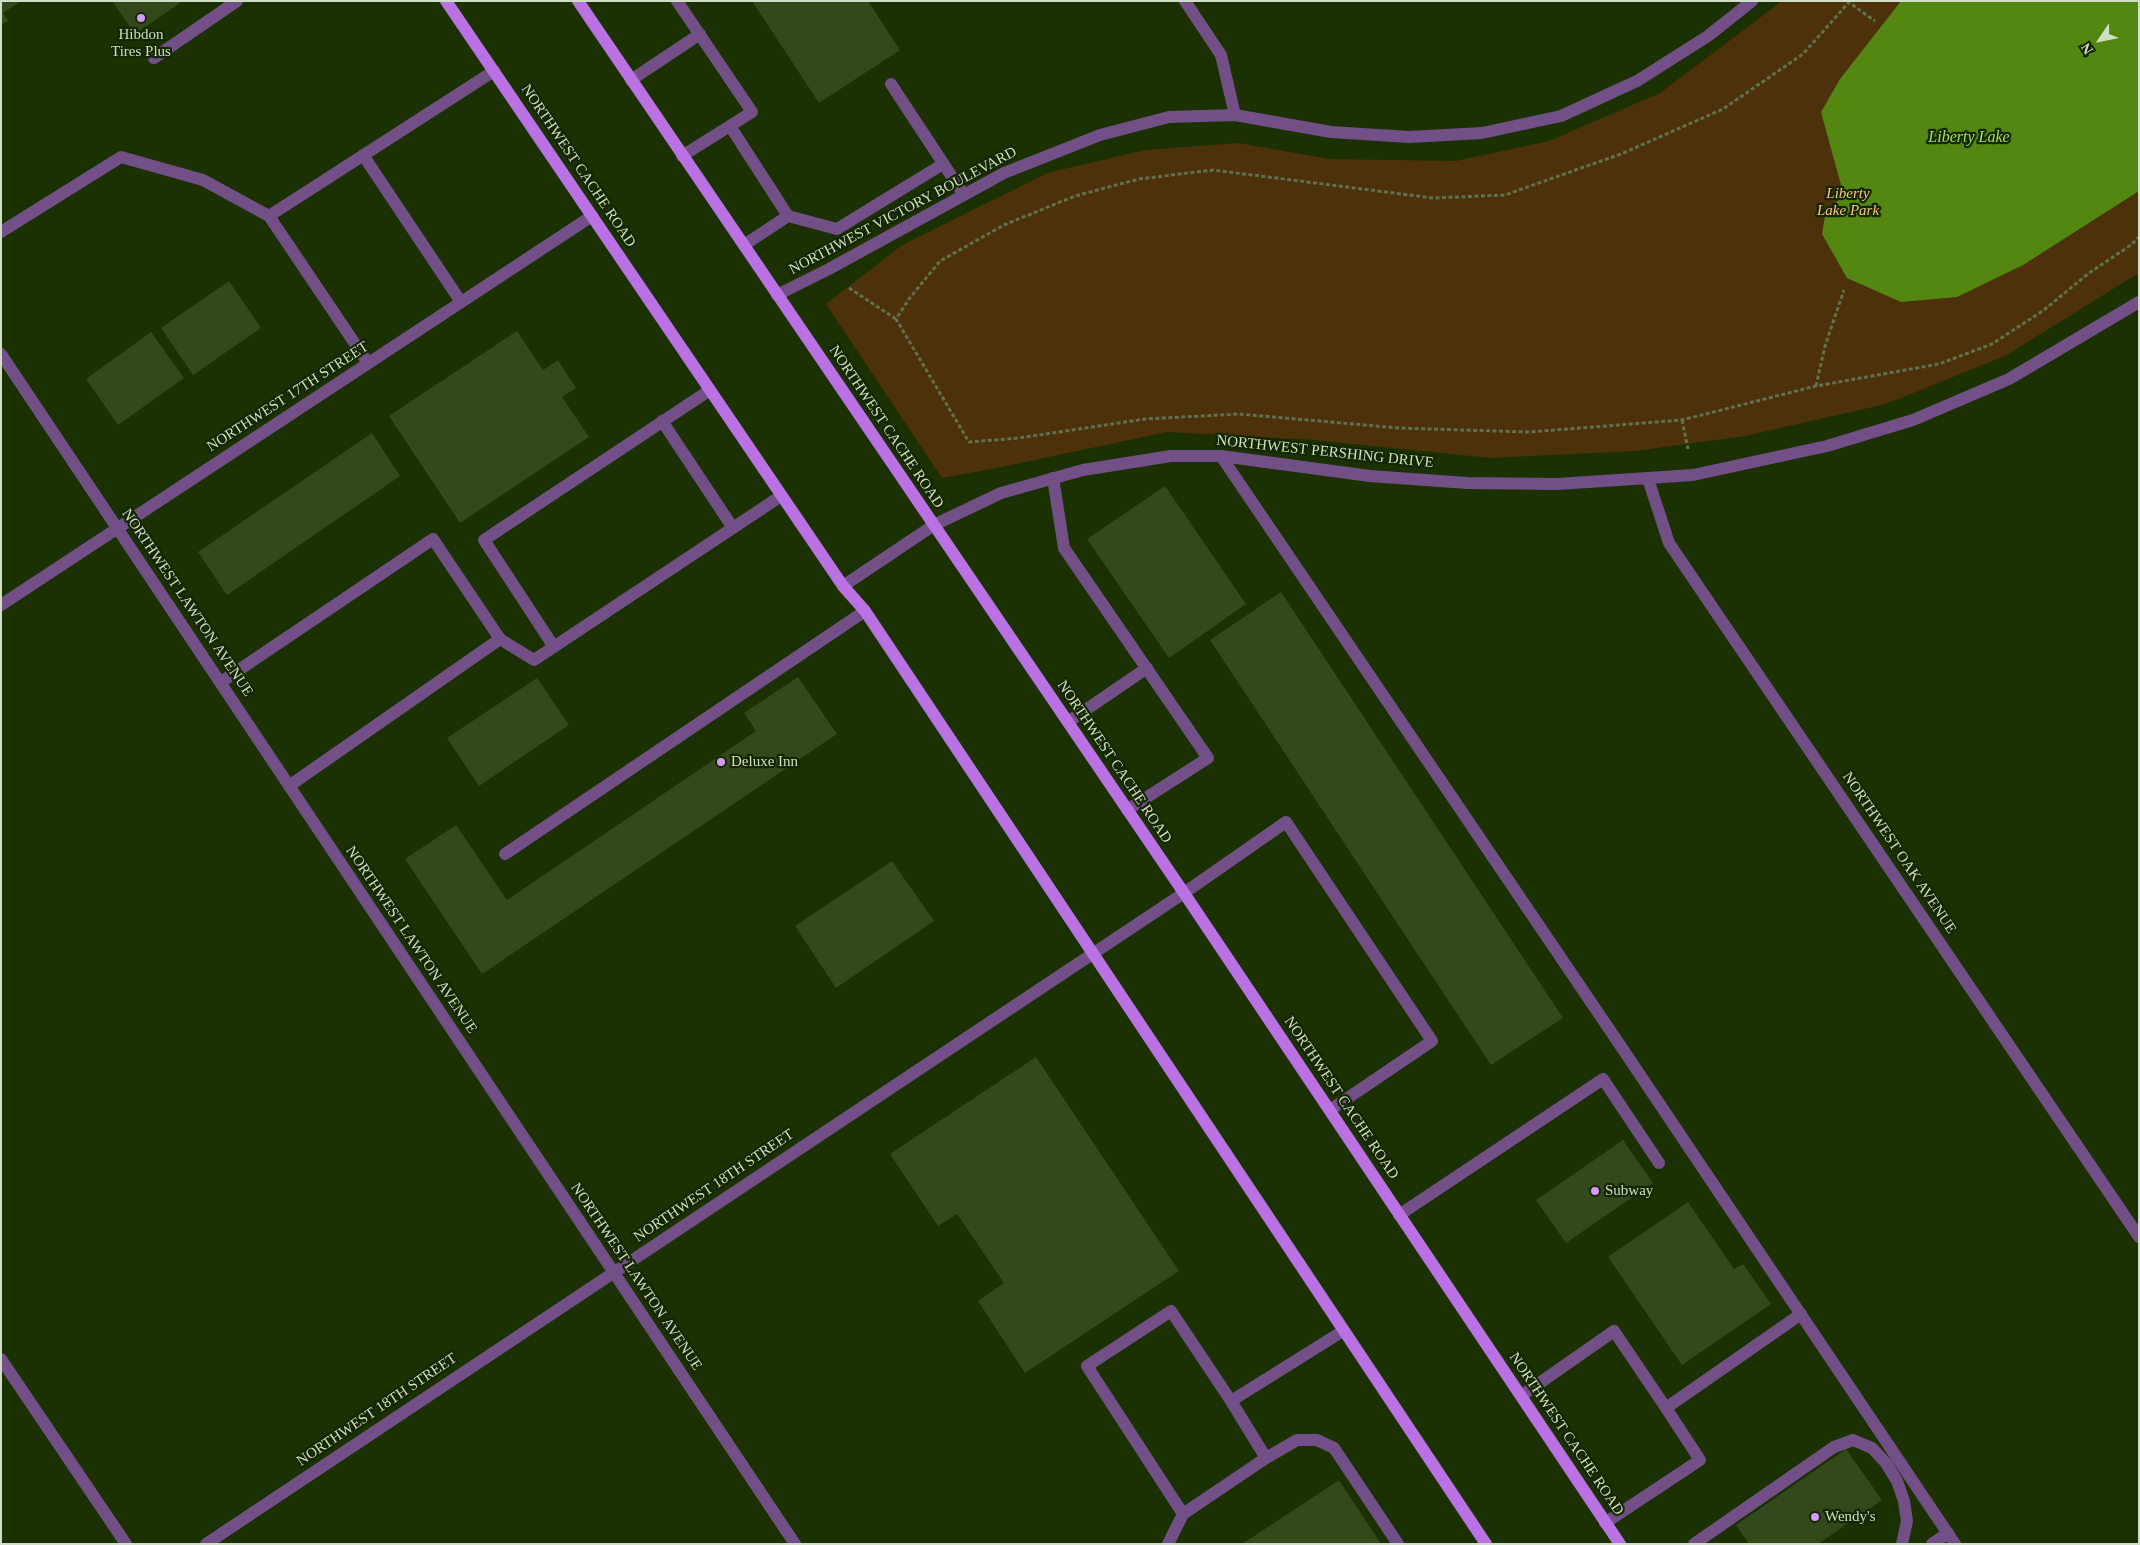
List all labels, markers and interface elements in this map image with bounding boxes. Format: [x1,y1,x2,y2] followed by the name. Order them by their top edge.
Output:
[135,12,147,24] marker: Hibdon Tires Plus
[2075,15,2125,65] north arrow
[111,26,171,61] place label: Hibdon Tires Plus
[2078,40,2096,57] text: N
[517,81,639,251] street label: NORTHWEST CACHE ROAD
[1928,128,2010,148] water label: Liberty Lake
[786,143,1020,279] street label: NORTHWEST VICTORY BOULEVARD
[1817,185,1879,220] park label: Liberty Lake Park
[204,338,372,456] street label: NORTHWEST 17TH STREET
[825,342,947,512] street label: NORTHWEST CACHE ROAD
[1216,432,1434,472] street label: NORTHWEST PERSHING DRIVE
[117,506,257,700] street label: NORTHWEST LAWTON AVENUE
[1053,677,1175,847] street label: NORTHWEST CACHE ROAD
[731,753,798,771] place label: Deluxe Inn
[715,756,727,768] marker: Deluxe Inn
[1838,769,1960,937] street label: NORTHWEST OAK AVENUE
[341,843,481,1037] street label: NORTHWEST LAWTON AVENUE
[1280,1013,1402,1183] street label: NORTHWEST CACHE ROAD
[631,1126,797,1246] street label: NORTHWEST 18TH STREET
[566,1180,706,1374] street label: NORTHWEST LAWTON AVENUE
[1605,1182,1653,1200] place label: Subway
[1589,1185,1601,1197] marker: Subway
[1505,1349,1627,1519] street label: NORTHWEST CACHE ROAD
[294,1350,460,1470] street label: NORTHWEST 18TH STREET
[1825,1508,1876,1526] place label: Wendy's
[1809,1511,1821,1523] marker: Wendy's

